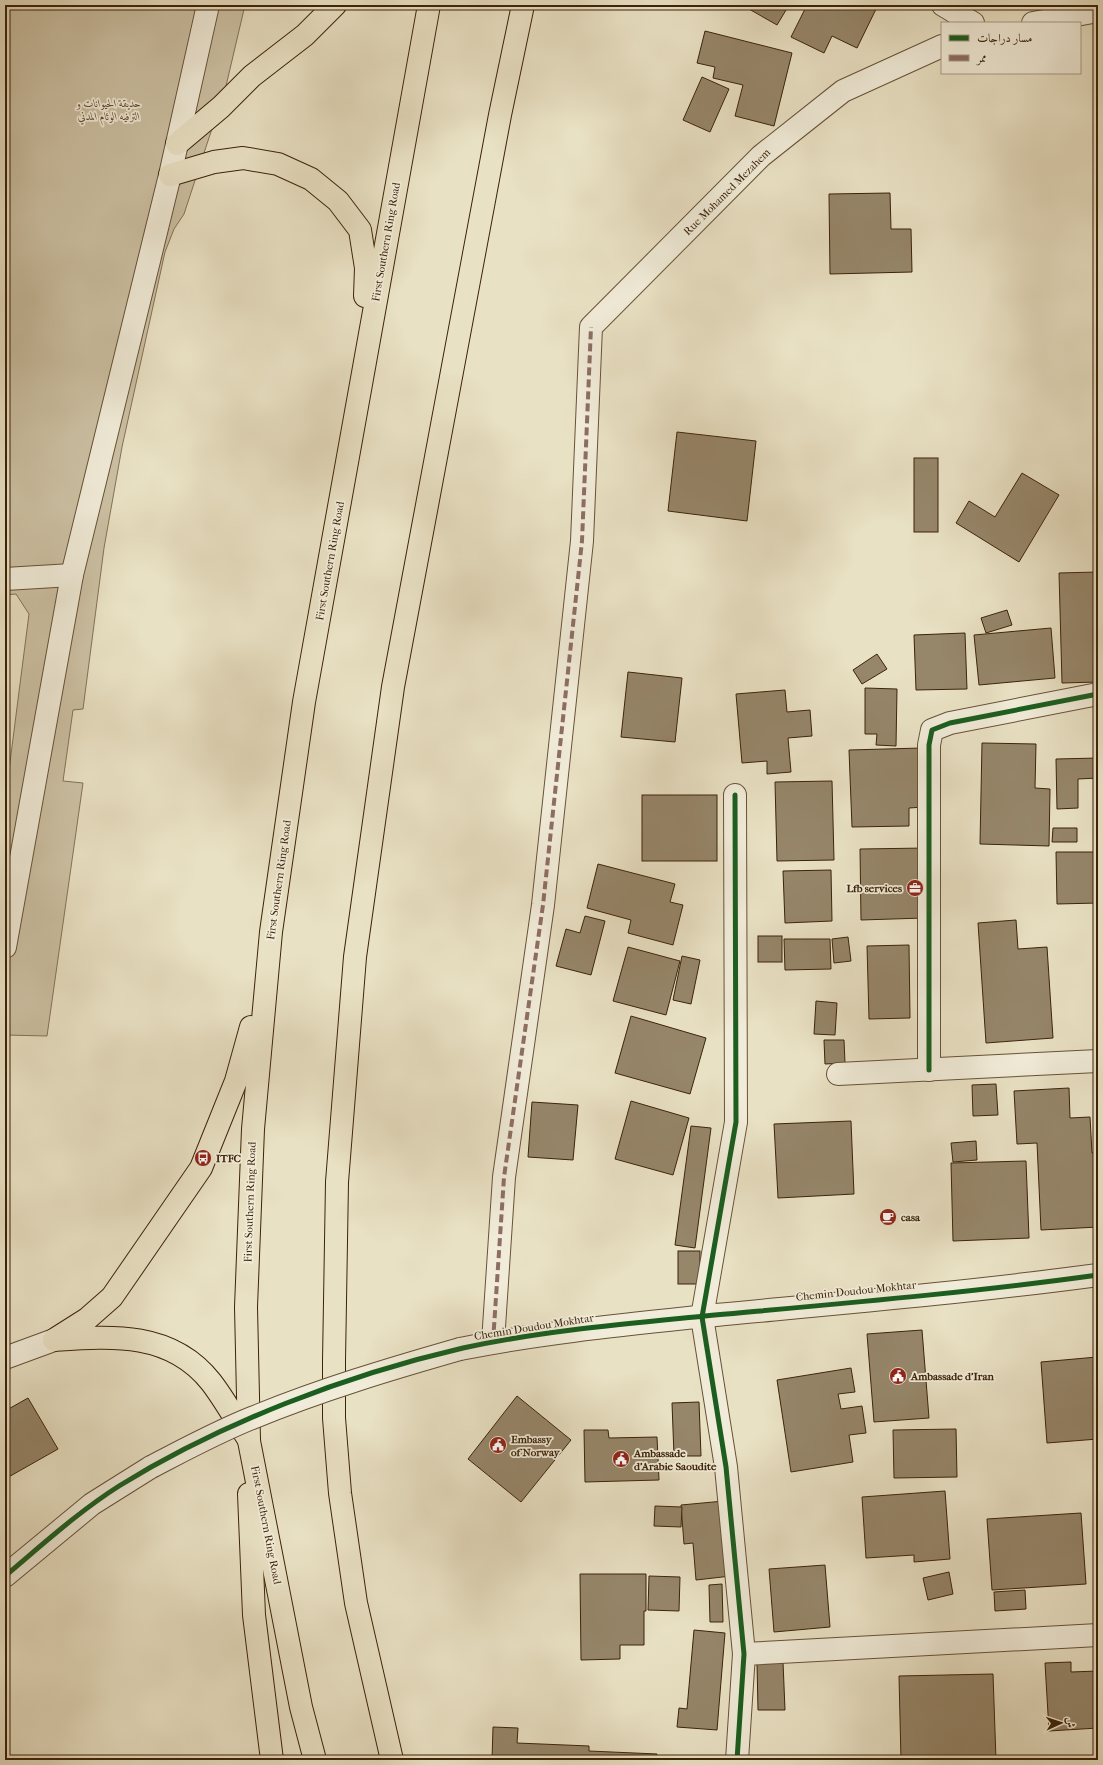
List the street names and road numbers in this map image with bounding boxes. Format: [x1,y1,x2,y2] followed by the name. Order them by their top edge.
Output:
[681,145,774,238] street label: Rue Mohamed Mezahem
[369,180,403,303] street label: First Southern Ring Road
[313,499,347,622] street label: First Southern Ring Road
[264,818,294,941] street label: First Southern Ring Road
[241,1140,259,1263] street label: First Southern Ring Road
[795,1278,917,1304] street label: Chemin Doudou Mokhtar
[473,1311,595,1343] street label: Chemin Doudou Mokhtar
[248,1464,284,1586] street label: First Southern Ring Road

